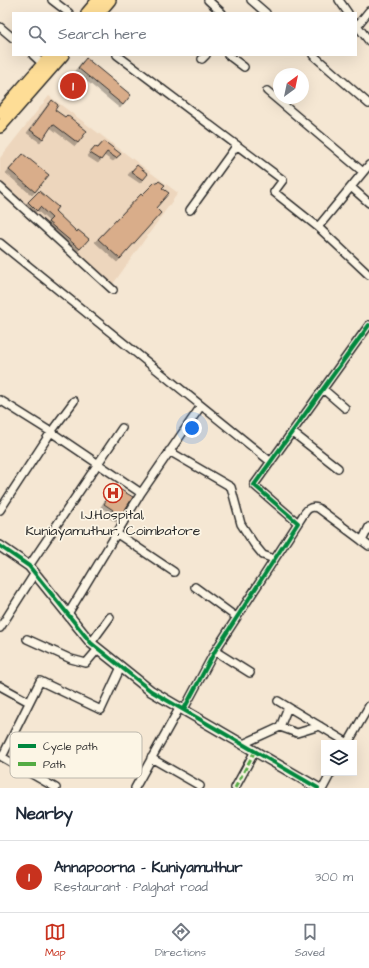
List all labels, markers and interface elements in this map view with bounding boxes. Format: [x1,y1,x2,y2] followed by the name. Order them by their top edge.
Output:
[12,12,357,56] search box
[26,23,48,45] icon: search
[58,24,147,45] text: Search here
[273,68,309,104] north arrow
[60,71,86,101] pin: 1
[182,418,202,438] your location
[102,482,124,504] hospital icon: I.J.Hospital, Kuniayamuthur, Coimbatore
[26,505,201,541] place label: I.J.Hospital, Kuniayamuthur, Coimbatore
[10,732,142,778] legend
[43,739,98,755] text: Cycle path
[321,740,357,776] map controls
[321,740,357,776] button: layers
[43,757,66,772] text: Path
[16,802,73,826] text: Nearby
[54,857,243,878] text: Annapoorna - Kuniyamuthur
[28,868,30,886] text: 1
[315,868,353,886] text: 300 m
[54,878,208,896] text: Restaurant · Palghat road
[44,921,66,960] tab: Map
[155,921,206,960] tab: Directions
[295,921,325,960] tab: Saved

